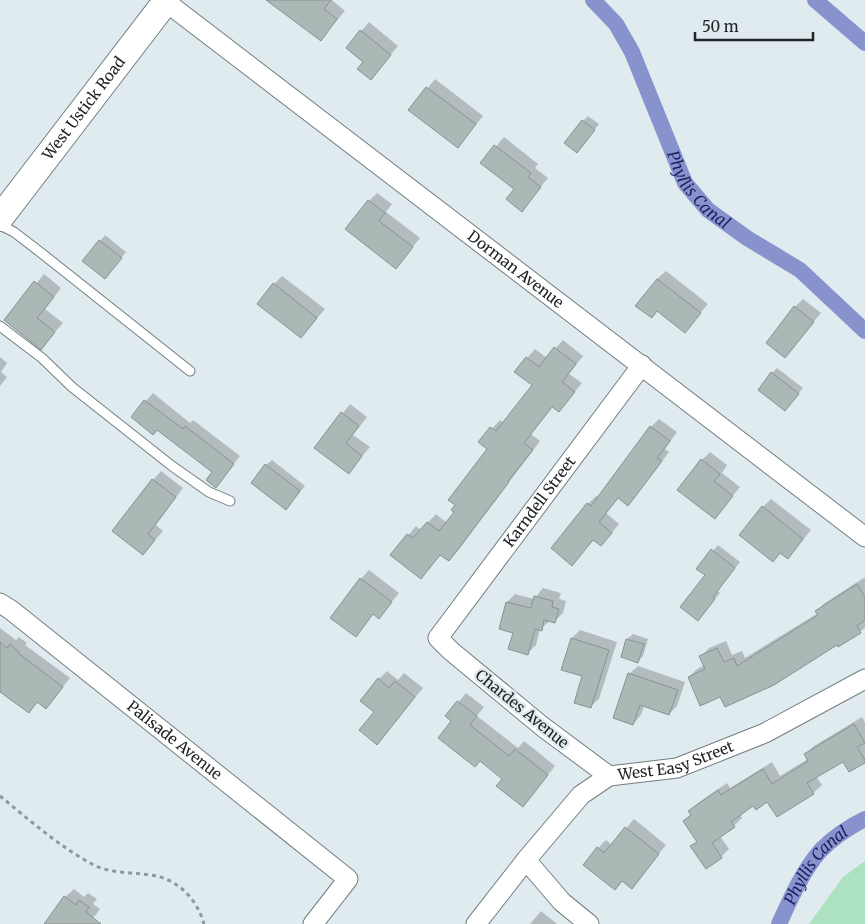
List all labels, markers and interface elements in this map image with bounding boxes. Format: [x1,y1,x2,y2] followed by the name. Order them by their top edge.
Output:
[695,10,812,42] scale bar
[702,17,739,36] text: 50 m
[37,53,129,164] street label: West Ustick Road
[663,148,734,233] water label: Phyllis Canal
[464,226,568,312] street label: Dorman Avenue
[499,452,580,551] street label: Karndell Street
[472,665,573,752] street label: Chardes Avenue
[123,696,226,784] street label: Palisade Avenue
[616,736,736,784] street label: West Easy Street
[779,822,852,908] water label: Phyllis Canal

